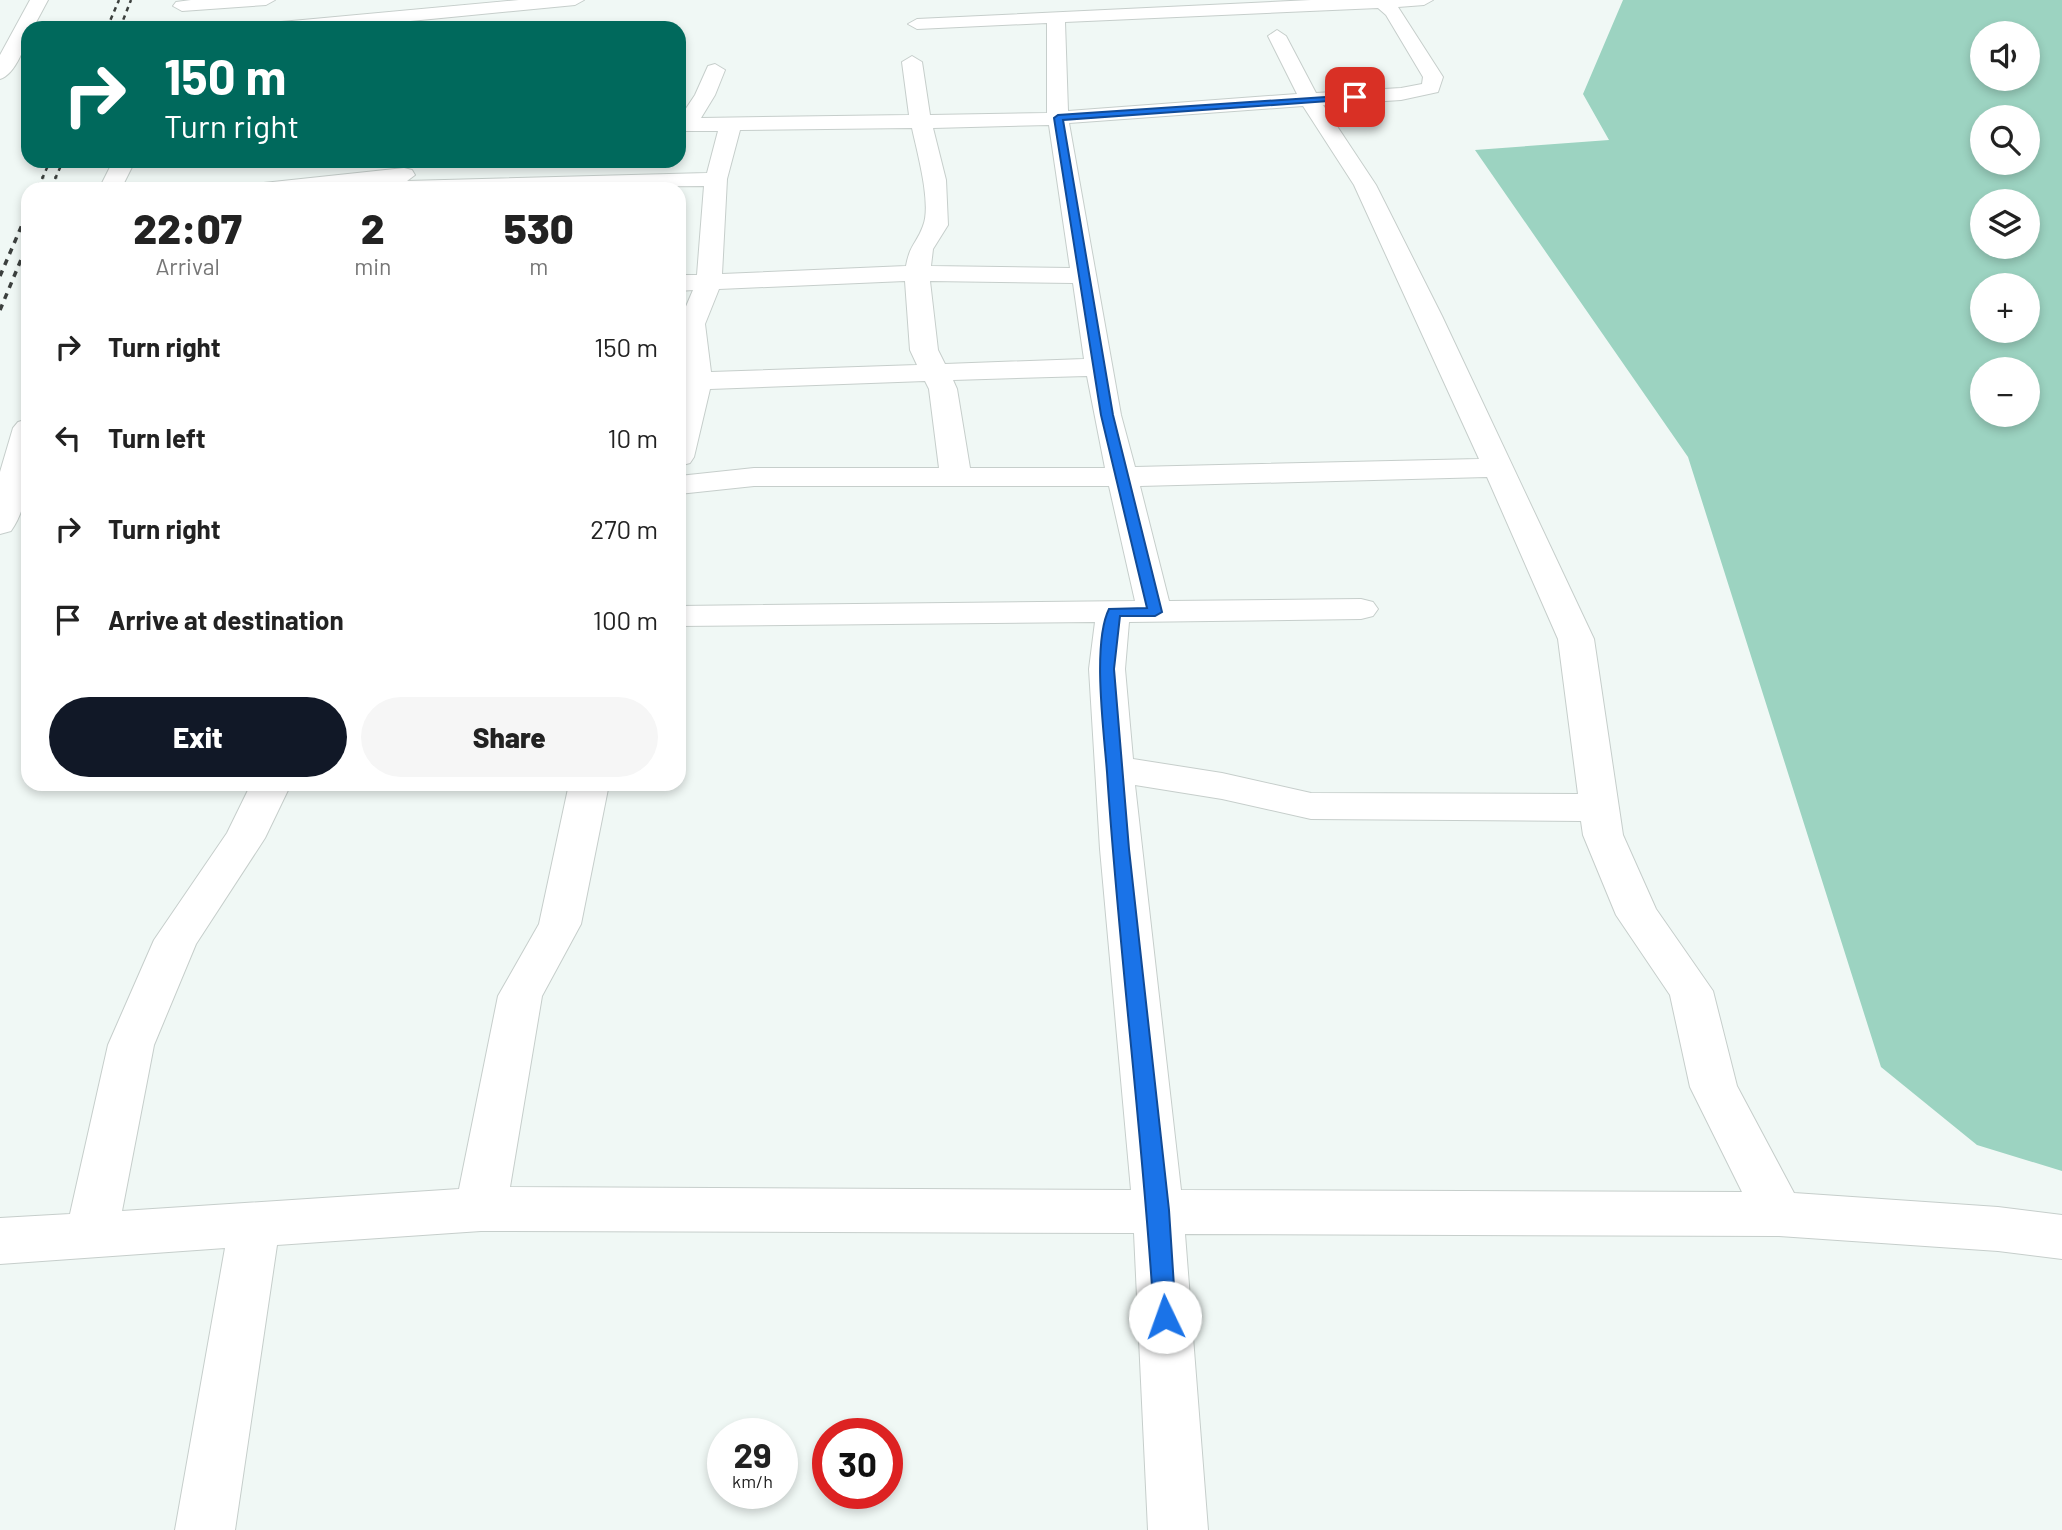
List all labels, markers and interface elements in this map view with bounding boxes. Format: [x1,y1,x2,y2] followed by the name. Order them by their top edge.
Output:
[1970,21,2040,427] map controls
[1970,21,2040,91] button: sound
[164,46,286,105] text: 150 m
[49,49,140,140] icon: right
[1325,67,1385,127] pin
[1336,78,1374,116] icon: arrive
[1970,105,2040,175] button: search
[164,106,299,144] text: Turn right
[1970,189,2040,259] button: layers
[133,202,242,252] text: 22:07
[361,202,385,252] text: 2
[504,202,574,252] text: 530
[155,252,220,280] text: Arrival
[354,252,391,280] text: min
[529,252,548,280] text: m
[1970,273,2040,343] button: +
[49,328,87,366] icon: right
[108,331,221,362] text: Turn right
[594,331,658,362] text: 150 m
[1970,357,2040,427] button: −
[49,419,87,457] icon: left
[108,422,206,453] text: Turn left
[608,422,658,453] text: 10 m
[49,510,87,548] icon: right
[108,513,221,544] text: Turn right
[590,513,658,544] text: 270 m
[49,601,87,639] icon: arrive
[108,604,344,635] text: Arrive at destination
[593,604,658,635] text: 100 m
[49,697,347,777] button: Exit
[361,697,658,777] button: Share
[1128,1280,1202,1354] position arrow
[812,1418,903,1509] speed limit sign: 30
[733,1433,772,1475] text: 29
[732,1470,773,1492] text: km/h

